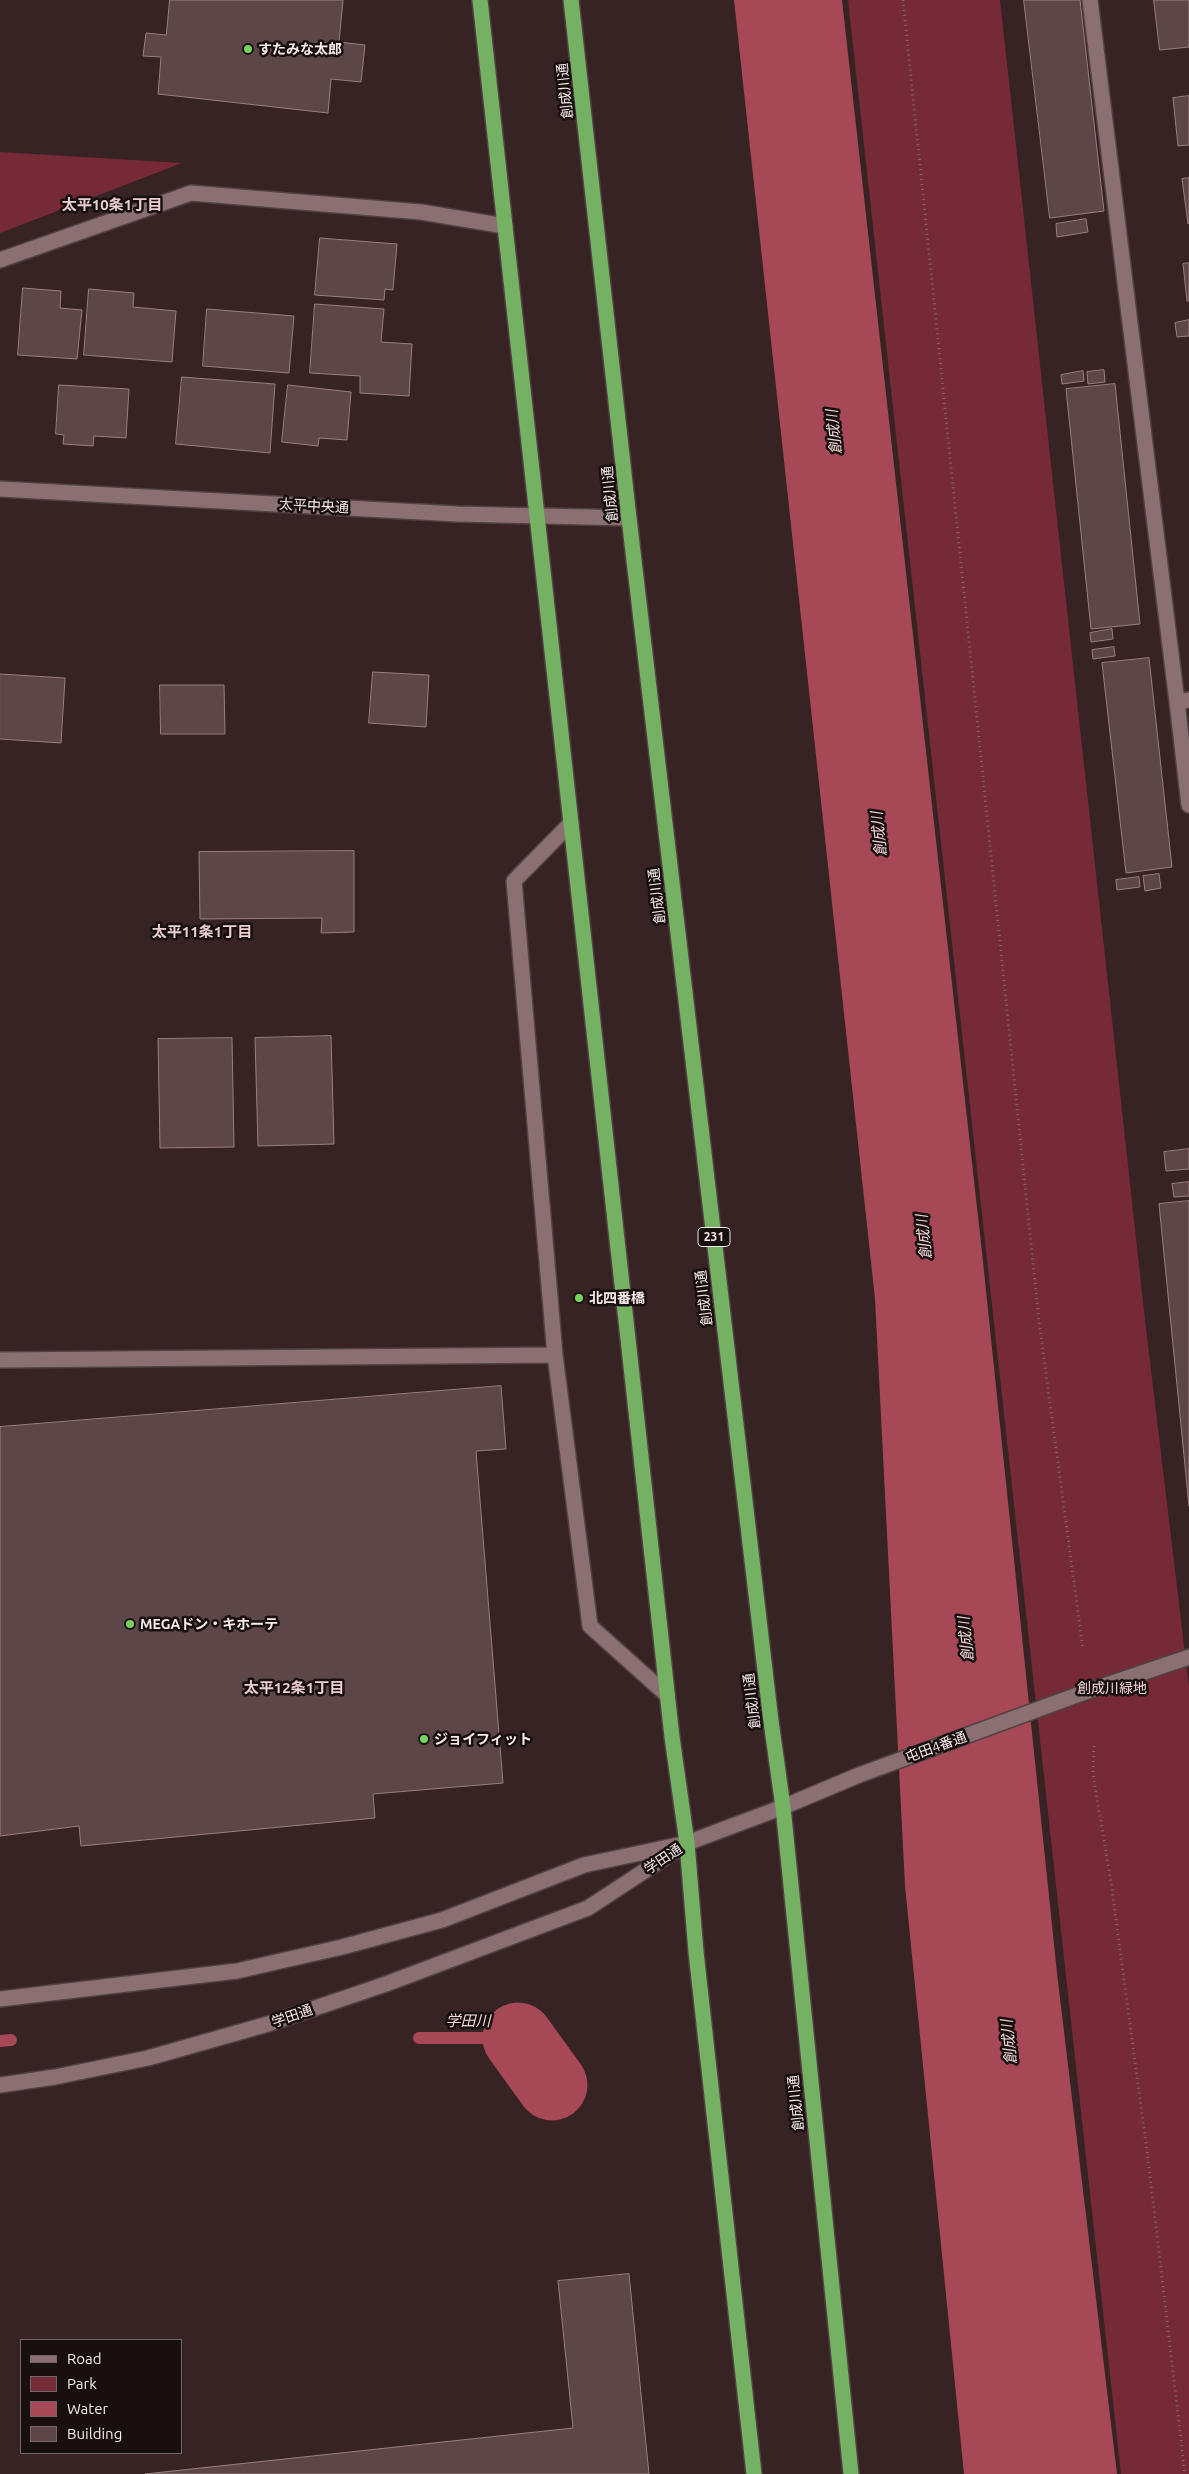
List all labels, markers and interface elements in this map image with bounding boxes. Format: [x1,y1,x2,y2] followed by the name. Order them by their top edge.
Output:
[258,41,342,57] place label: すたみな太郎
[242,43,254,55] marker: すたみな太郎
[554,62,576,120] street label: 創成川通
[62,196,162,214] district label: 太平10条1丁目
[823,409,845,455] water label: 創成川
[599,465,621,523] street label: 創成川通
[279,496,349,516] street label: 太平中央通
[868,811,890,857] water label: 創成川
[645,867,669,925] street label: 創成川通
[152,923,252,941] district label: 太平11条1丁目
[913,1214,935,1260] water label: 創成川
[698,1228,730,1246] road number: 231
[692,1269,716,1327] street label: 創成川通
[589,1290,645,1306] place label: 北四番橋
[573,1292,585,1304] marker: 北四番橋
[140,1616,278,1632] place label: MEGAドン・キホーテ
[955,1616,977,1662] water label: 創成川
[124,1618,136,1630] marker: MEGAドン・キホーテ
[740,1672,764,1730] street label: 創成川通
[244,1679,344,1697] district label: 太平12条1丁目
[1077,1680,1147,1696] park label: 創成川緑地
[903,1728,969,1766] street label: 屯田4番通
[434,1731,532,1747] place label: ジョイフィット
[418,1733,430,1745] marker: ジョイフィット
[641,1840,685,1878] street label: 学田通
[269,2001,315,2031] street label: 学田通
[446,2012,490,2030] water label: 学田川
[998,2019,1020,2065] water label: 創成川
[785,2074,807,2132] street label: 創成川通
[20,2339,182,2454] legend
[67,2350,102,2367] text: Road
[67,2375,97,2392] text: Park
[67,2400,108,2417] text: Water
[67,2425,122,2442] text: Building

